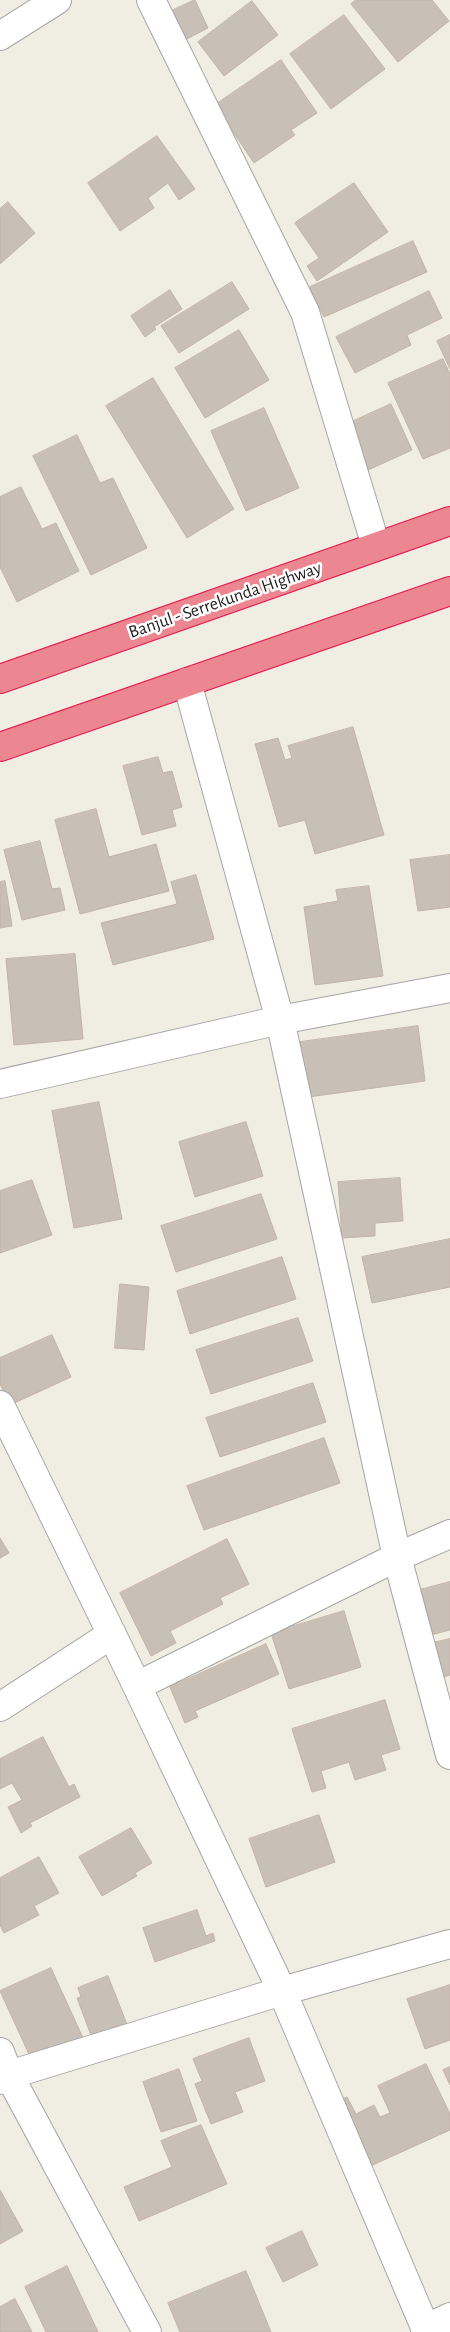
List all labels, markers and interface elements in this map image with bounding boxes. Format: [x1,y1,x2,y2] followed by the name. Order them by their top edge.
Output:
[126,557,324,643] street label: Banjul - Serrekunda Highway

